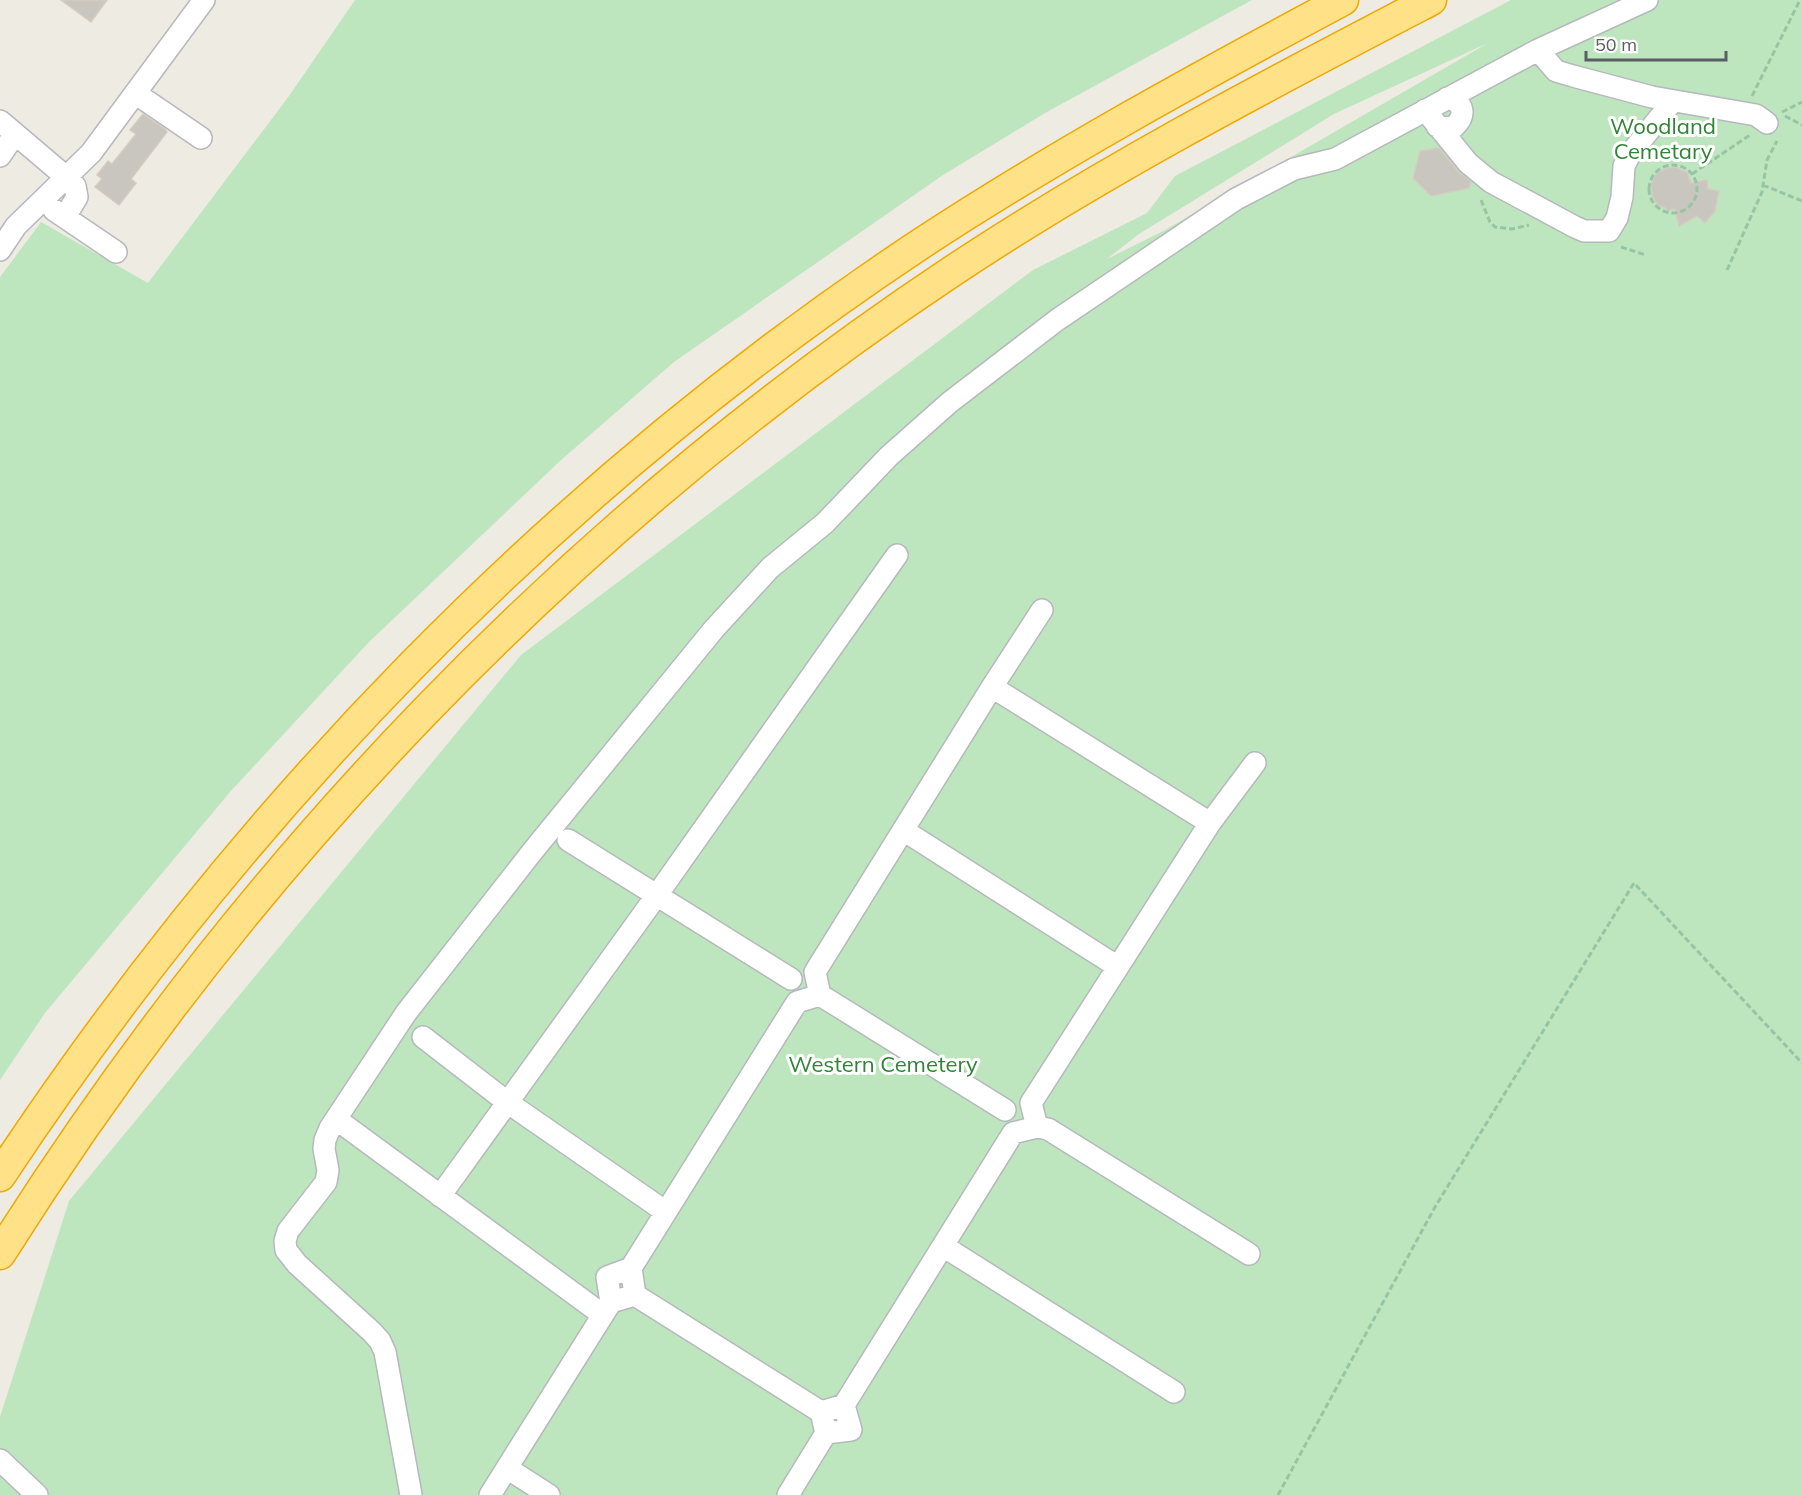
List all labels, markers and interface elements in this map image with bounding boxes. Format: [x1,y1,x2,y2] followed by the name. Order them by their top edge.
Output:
[1586,24,1726,62] scale bar
[1595,33,1637,56] text: 50 m
[1610,112,1716,165] park label: Woodland Cemetary
[788,1050,978,1078] park label: Western Cemetery

